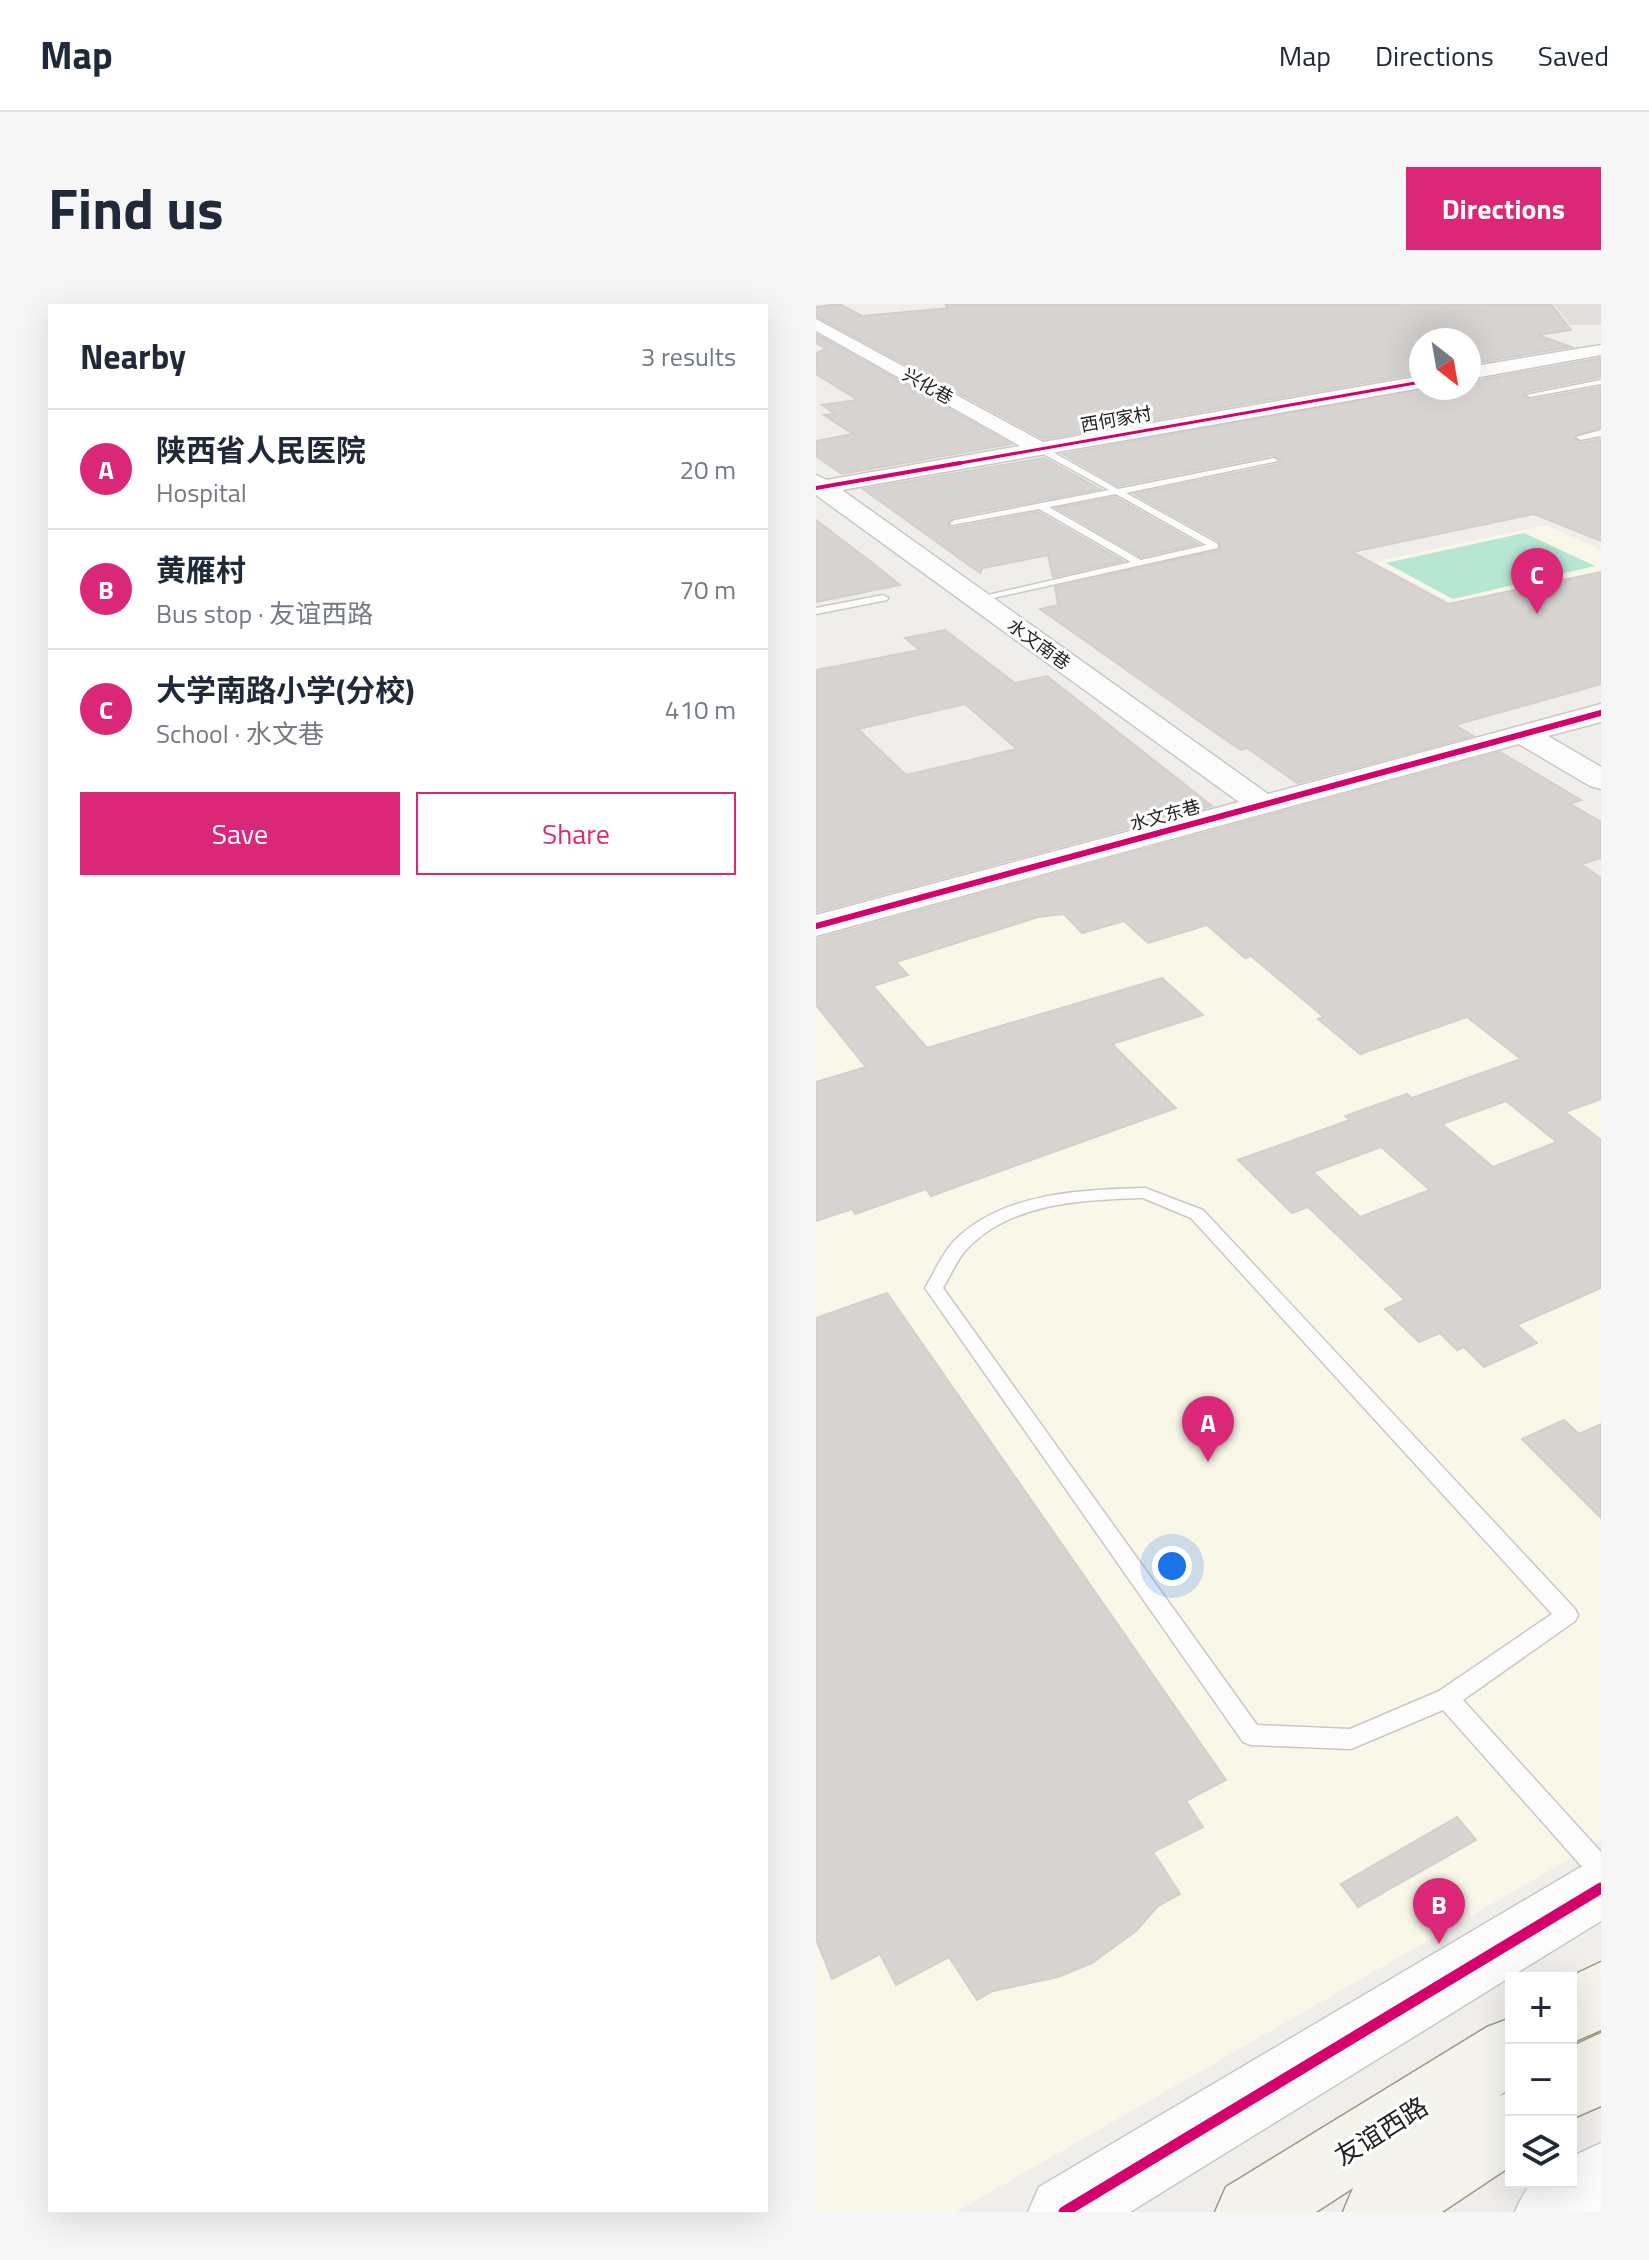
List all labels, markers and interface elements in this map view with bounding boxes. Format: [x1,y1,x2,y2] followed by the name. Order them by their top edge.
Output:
[40,26,113,84] text: Map
[1279,34,1331,77] text: Map
[1375,34,1494,77] text: Directions
[1538,34,1609,77] text: Saved
[48,166,224,251] text: Find us
[1406,167,1601,250] button: Directions
[1409,328,1481,400] north arrow
[80,330,186,382] text: Nearby
[641,337,736,376] text: 3 results
[898,361,958,411] street label: 兴化巷
[1078,399,1154,439] street label: 西何家村
[156,427,366,473] text: 陕西省人民医院
[98,450,114,489] text: A
[679,450,736,489] text: 20 m
[156,473,247,512] text: Hospital
[156,547,246,593] text: 黄雁村
[1511,548,1563,614] pin: C
[98,570,114,609] text: B
[679,570,736,609] text: 70 m
[156,594,373,633] text: Bus stop · 友谊西路
[1002,612,1076,676] street label: 水文南巷
[156,667,414,713] text: 大学南路小学(分校)
[99,690,113,729] text: C
[665,690,736,729] text: 410 m
[156,714,324,753] text: School · 水文巷
[80,792,400,875] button: Save
[416,792,736,875] button: Share
[1127,793,1203,837] street label: 水文东巷
[1182,1396,1234,1462] pin: A
[1152,1546,1192,1586] your location
[1413,1878,1465,1944] pin: B
[1505,1972,1577,2188] map controls
[1505,1972,1577,2044] button: +
[1505,2044,1577,2116] button: −
[1327,2087,1435,2175] street label: 友谊西路
[1505,2116,1577,2188] button: layers

